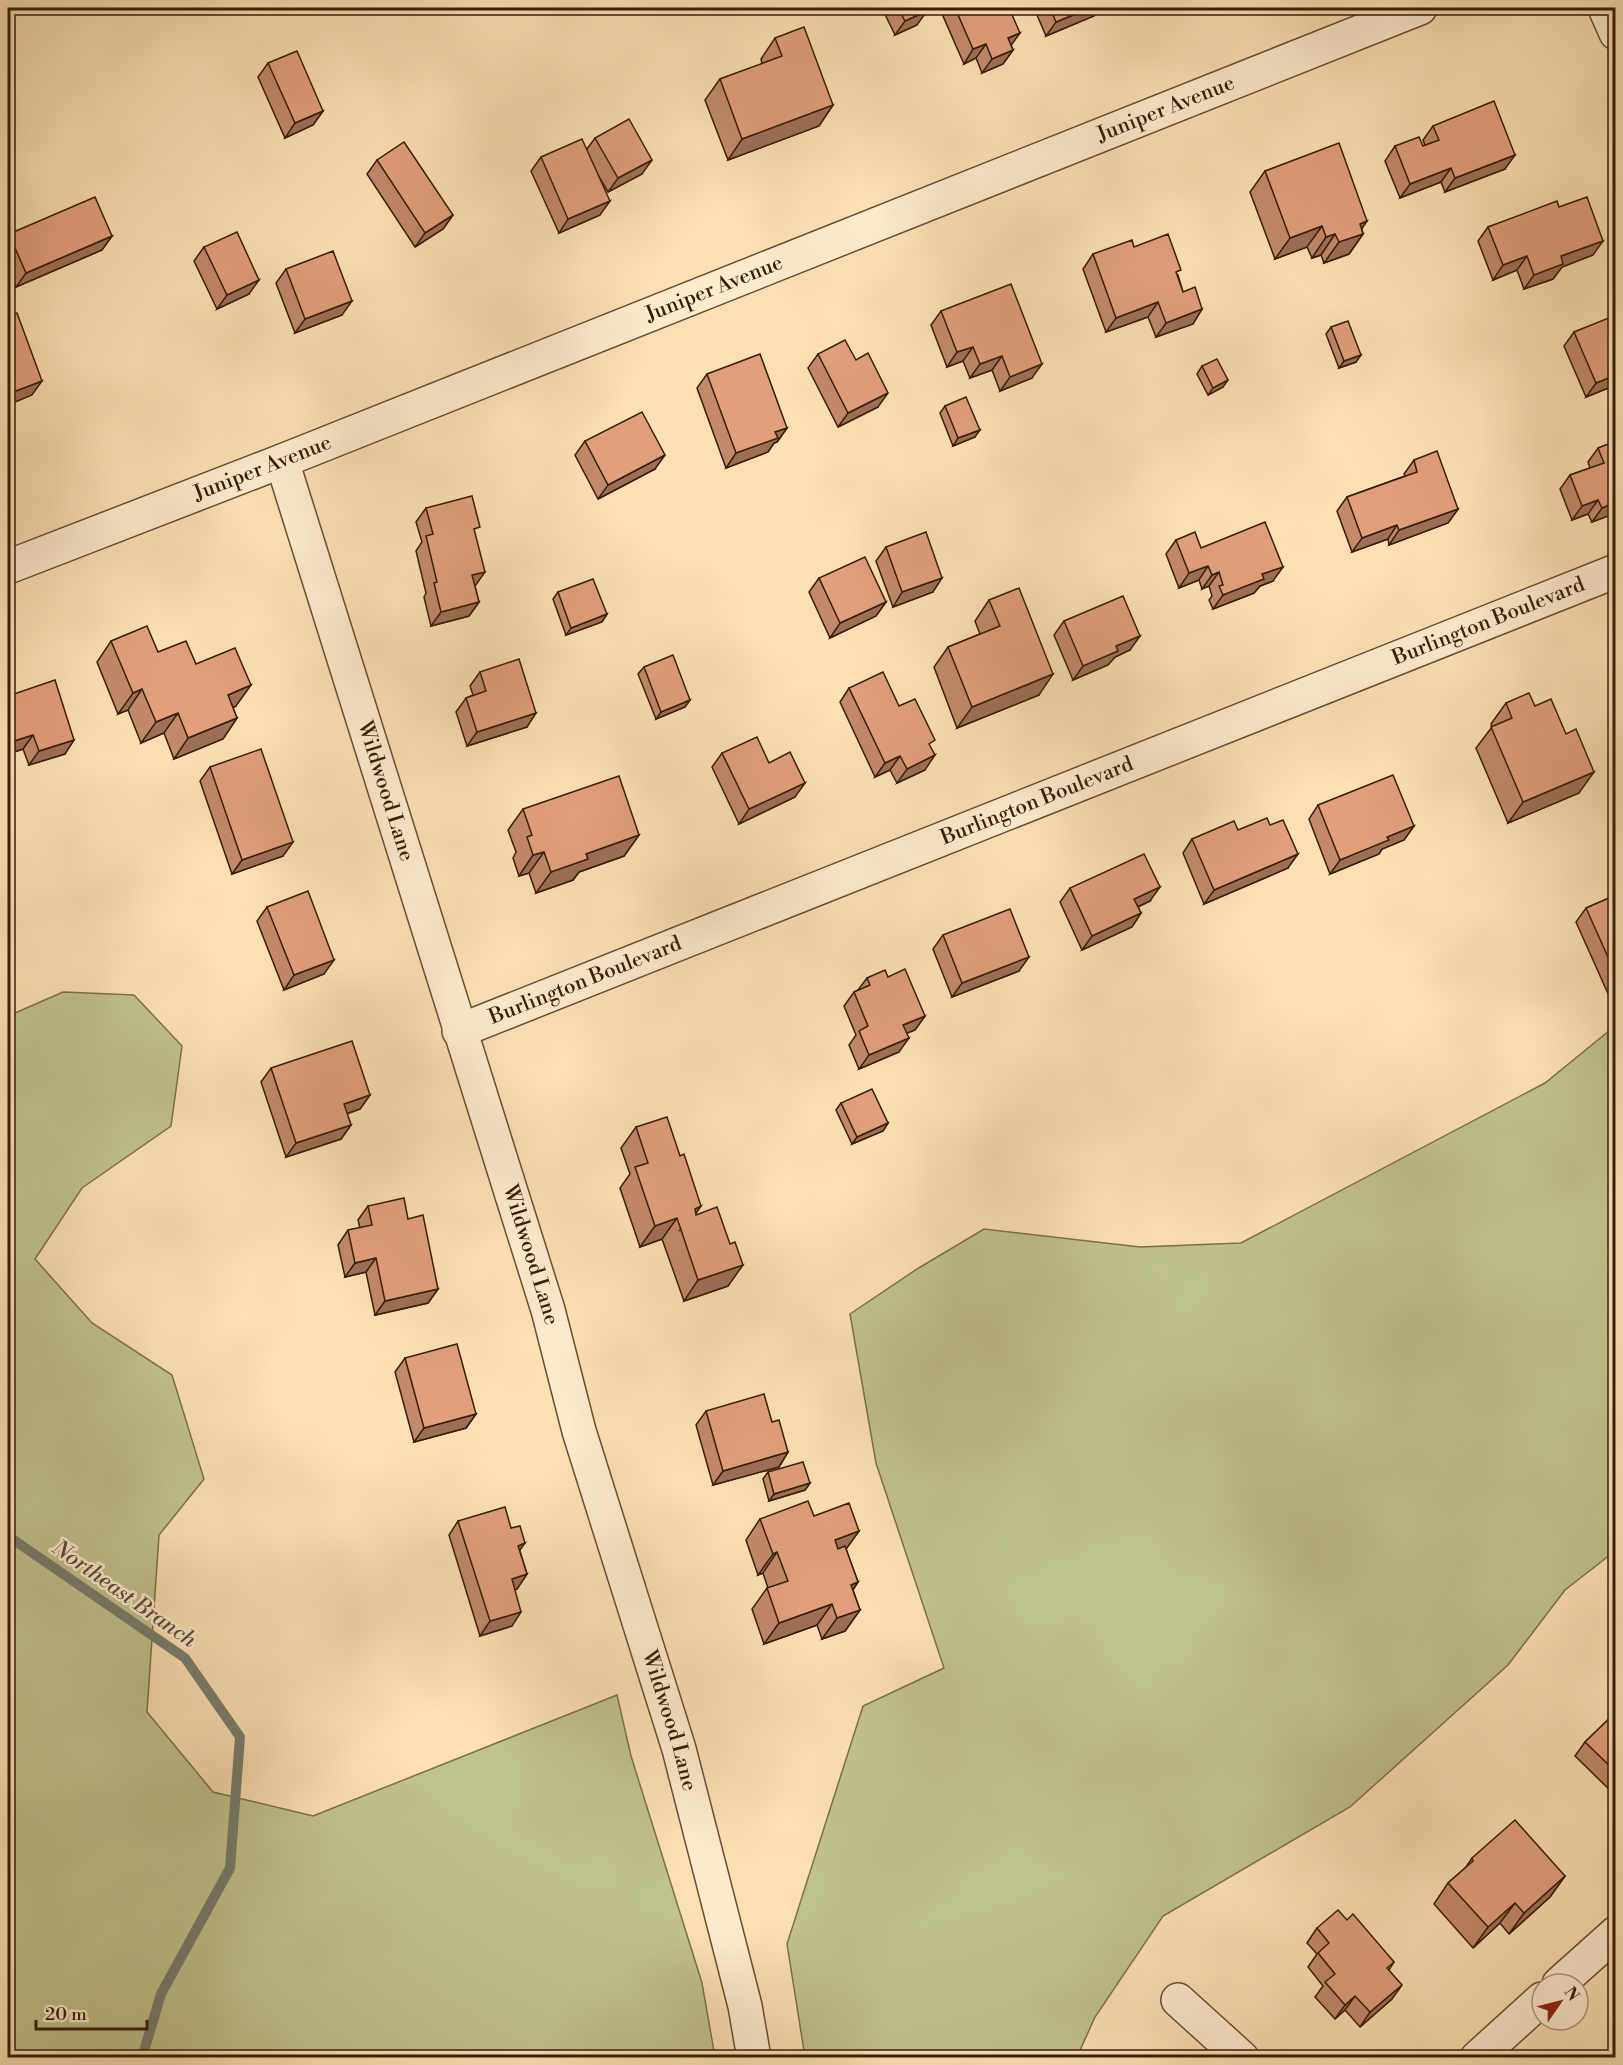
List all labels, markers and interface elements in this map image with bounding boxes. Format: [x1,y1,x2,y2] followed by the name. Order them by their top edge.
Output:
[1092,70,1238,149] street label: Juniper Avenue
[641,250,787,328] street label: Juniper Avenue
[189,430,335,507] street label: Juniper Avenue
[1388,572,1589,672] street label: Burlington Boulevard
[351,717,420,864] street label: Wildwood Lane
[936,751,1137,852] street label: Burlington Boulevard
[484,931,686,1031] street label: Burlington Boulevard
[496,1181,564,1328] street label: Wildwood Lane
[46,1534,202,1654] water label: Northeast Branch
[635,1646,702,1794] street label: Wildwood Lane
[1530,1972,1590,2032] north arrow
[1560,1983,1583,2005] text: N
[36,1993,147,2031] scale bar
[45,2003,87,2026] text: 20 m

